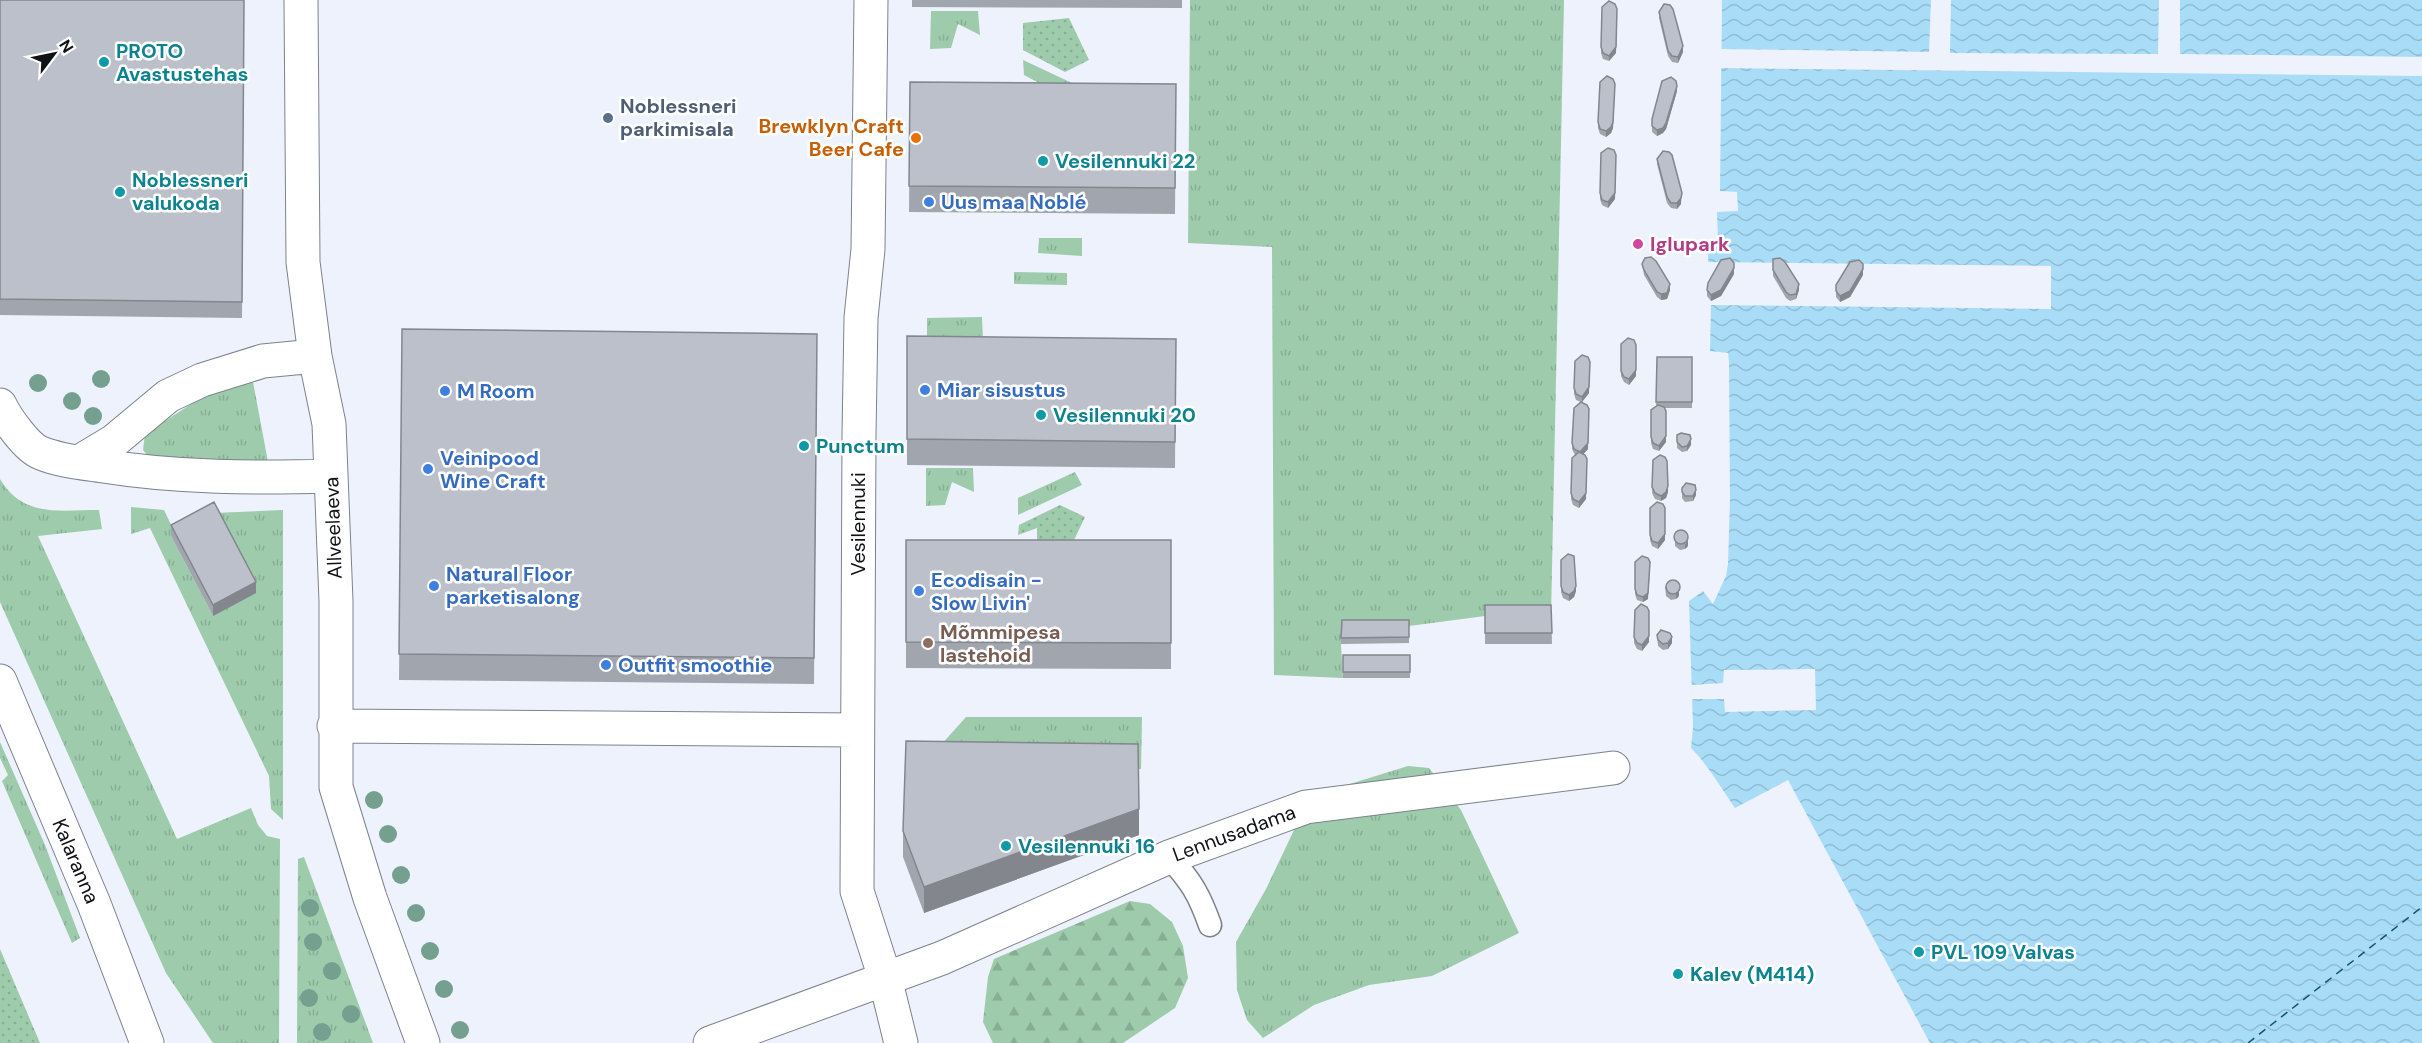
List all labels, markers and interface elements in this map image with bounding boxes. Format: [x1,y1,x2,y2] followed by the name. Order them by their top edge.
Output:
[24,24,84,84] north arrow
[54,36,78,57] text: N
[116,38,248,87] place label: PROTO Avastustehas
[97,55,111,69] marker: PROTO Avastustehas
[620,93,737,142] place label: Noblessneri parkimisala
[601,111,615,125] marker: Noblessneri parkimisala
[758,113,904,162] place label: Brewklyn Craft Beer Cafe
[909,131,923,145] marker: Brewklyn Craft Beer Cafe
[1055,148,1195,174] place label: Vesilennuki 22
[1036,154,1050,168] marker: Vesilennuki 22
[132,167,249,216] place label: Noblessneri valukoda
[113,185,127,199] marker: Noblessneri valukoda
[941,189,1087,215] place label: Uus maa Noblé
[922,195,936,209] marker: Uus maa Noblé
[1650,231,1730,257] place label: Iglupark
[1631,237,1645,251] marker: Iglupark
[937,377,1066,403] place label: Miar sisustus
[457,378,535,404] place label: M Room
[918,383,932,397] marker: Miar sisustus
[438,384,452,398] marker: M Room
[1053,402,1196,428] place label: Vesilennuki 20
[1034,408,1048,422] marker: Vesilennuki 20
[816,433,905,459] place label: Punctum
[797,439,811,453] marker: Punctum
[440,445,546,494] place label: Veinipood Wine Craft
[421,462,435,476] marker: Veinipood Wine Craft
[845,472,871,576] street label: Vesilennuki
[318,476,348,580] street label: Allveelaeva
[446,561,580,610] place label: Natural Floor parketisalong
[931,567,1042,616] place label: Ecodisain - Slow Livin'
[427,579,441,593] marker: Natural Floor parketisalong
[912,584,926,598] marker: Ecodisain - Slow Livin'
[940,619,1061,668] place label: Mõmmipesa lastehoid
[921,636,935,650] marker: Mõmmipesa lastehoid
[618,652,772,678] place label: Outfit smoothie
[599,658,613,672] marker: Outfit smoothie
[1169,799,1299,867] street label: Lennusadama
[47,815,105,907] street label: Kalaranna
[1018,833,1155,859] place label: Vesilennuki 16
[999,839,1013,853] marker: Vesilennuki 16
[1931,939,2075,965] place label: PVL 109 Valvas
[1912,945,1926,959] marker: PVL 109 Valvas
[1690,961,1814,987] place label: Kalev (M414)
[1671,967,1685,981] marker: Kalev (M414)

